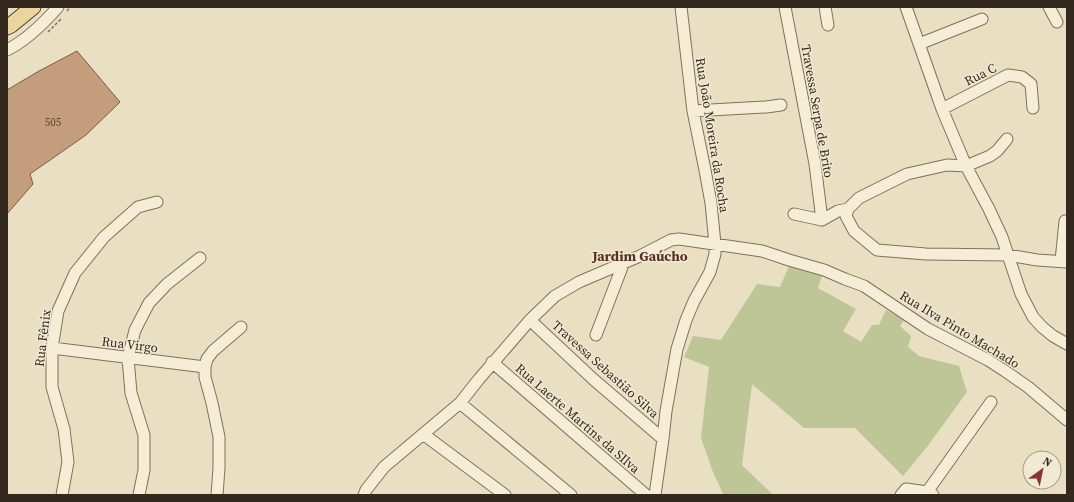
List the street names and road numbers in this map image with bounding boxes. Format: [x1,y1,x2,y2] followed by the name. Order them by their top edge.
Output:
[797,43,838,179] street label: Travessa Serpa de Brito
[692,56,733,214] street label: Rua João Moreira da Rocha
[961,59,999,90] street label: Rua C
[897,287,1023,372] street label: Rua Ilva Pinto Machado
[31,308,54,368] street label: Rua Fênix
[549,317,663,422] street label: Travessa Sebastião Silva
[101,333,159,356] street label: Rua Virgo
[512,360,644,477] street label: Rua Laerte Martins da SIlva

